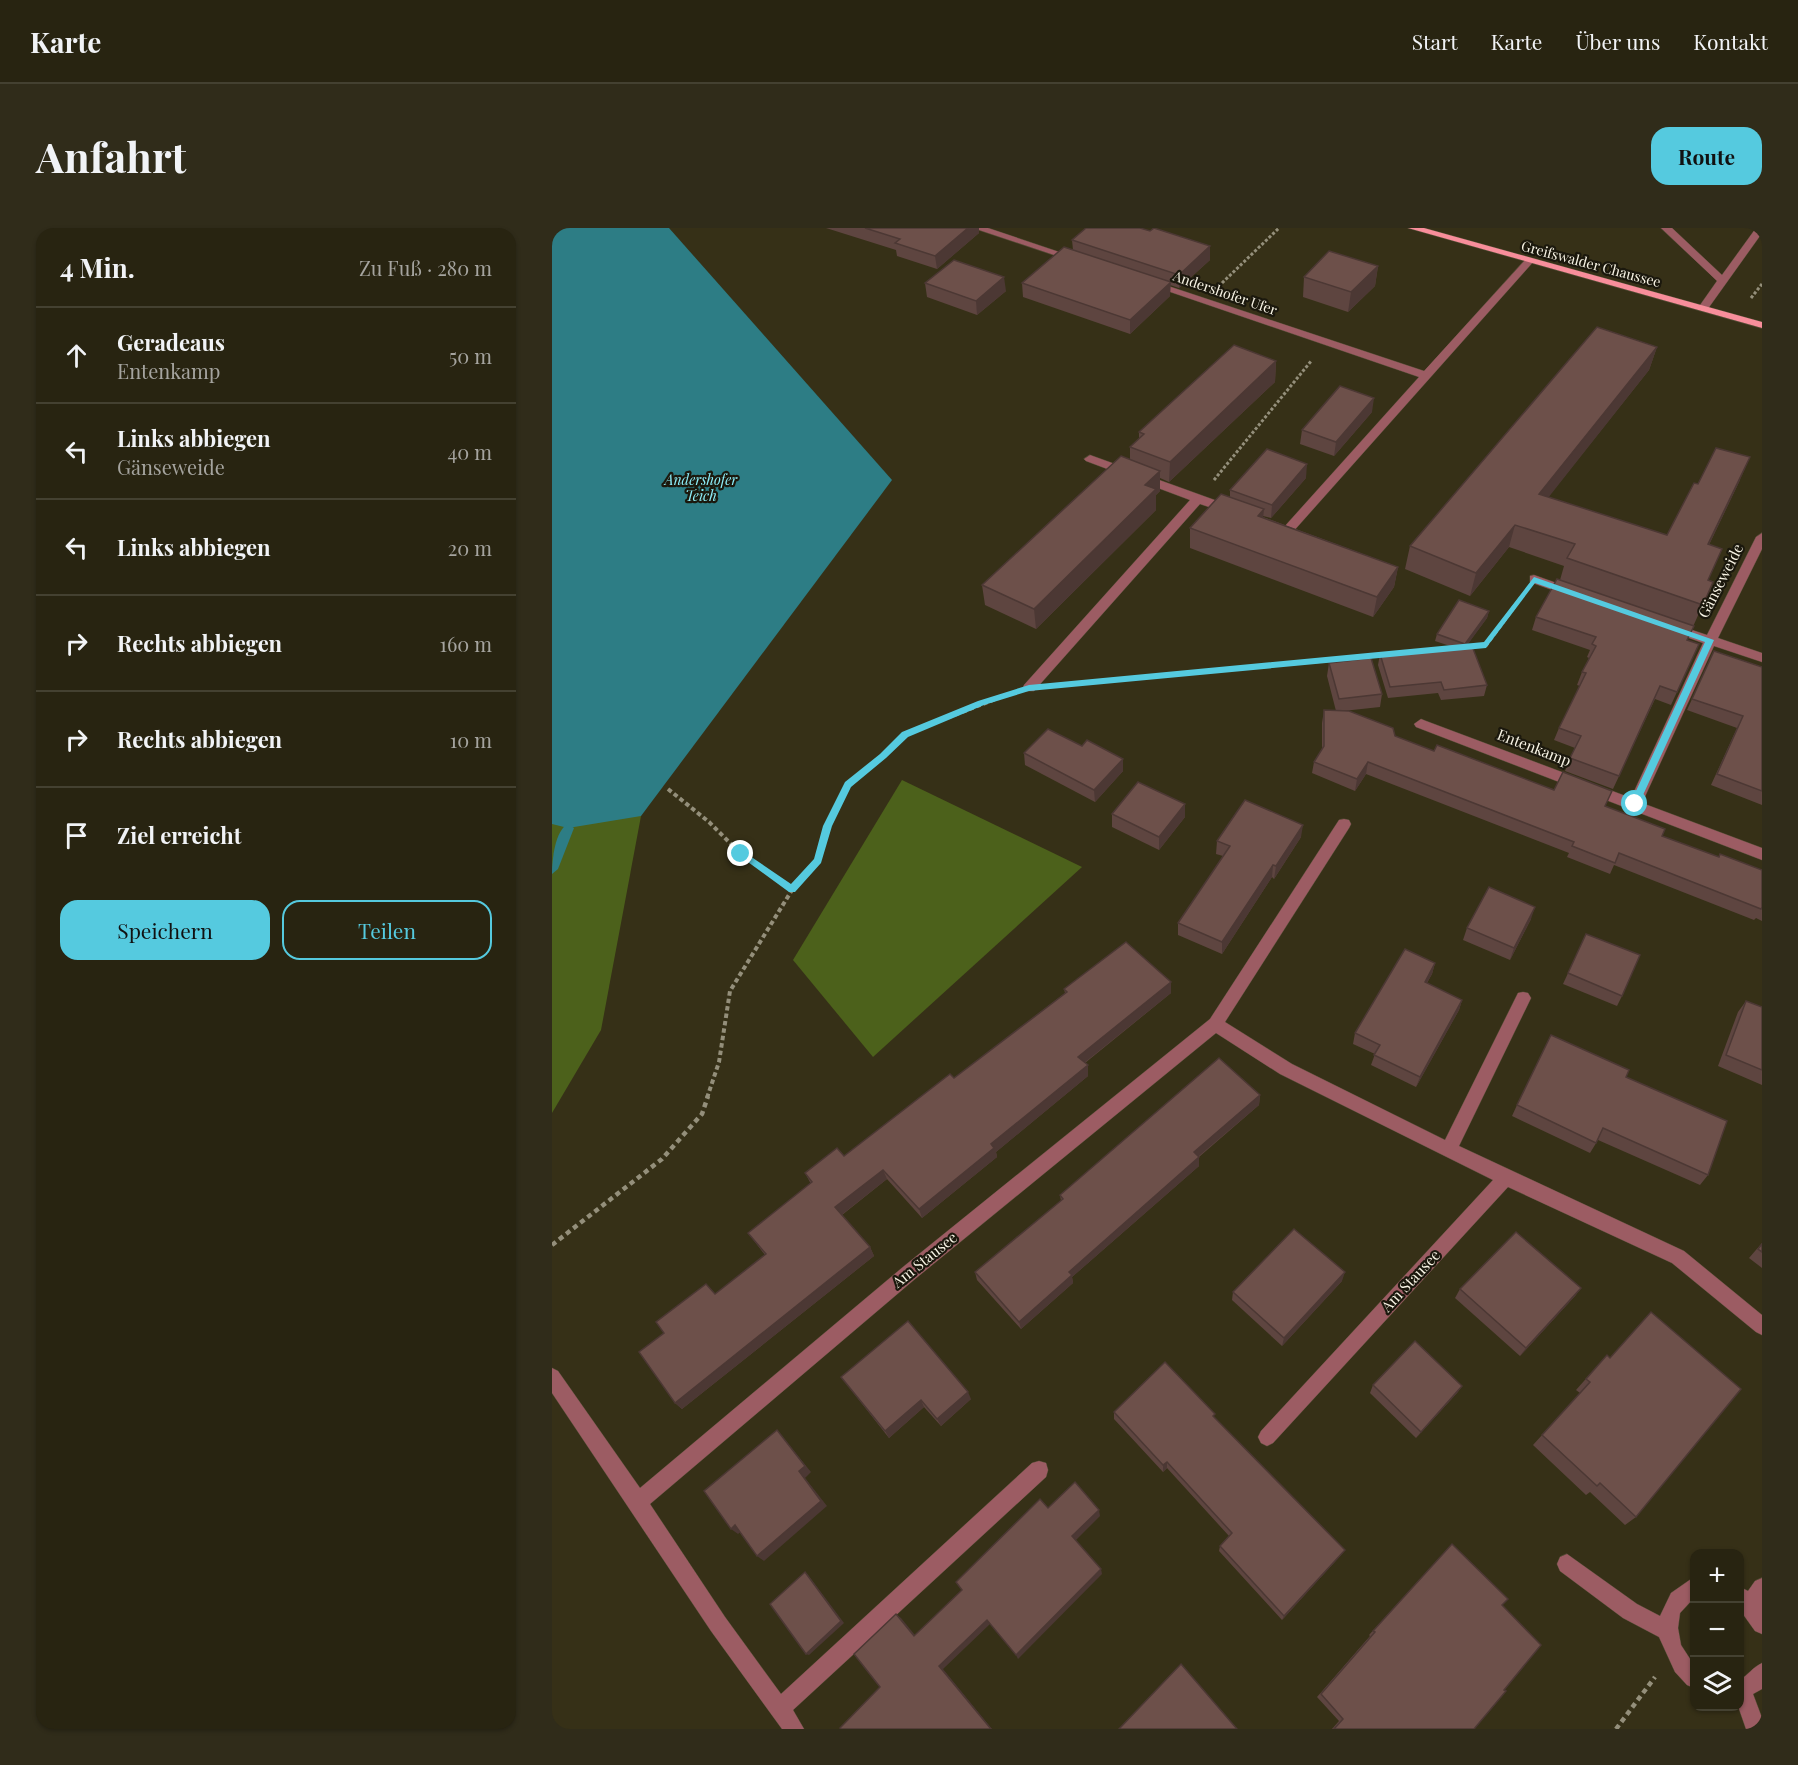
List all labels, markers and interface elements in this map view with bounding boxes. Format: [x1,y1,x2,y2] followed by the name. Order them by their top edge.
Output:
[30,23,101,60] text: Karte
[1412,27,1458,55] text: Start
[1491,27,1542,55] text: Karte
[1575,27,1660,55] text: Über uns
[1693,27,1768,55] text: Kontakt
[1651,127,1762,185] button: Route
[36,128,186,184] text: Anfahrt
[1519,236,1663,291] street label: Greifswalder Chaussee
[60,250,135,285] text: 4 Min.
[359,254,492,281] text: Zu Fuß · 280 m
[1170,265,1280,319] street label: Andershofer Ufer
[117,327,225,357] text: Geradeaus
[60,339,93,372] icon: ahead
[449,342,492,369] text: 50 m
[117,357,220,384] text: Entenkamp
[117,423,271,453] text: Links abbiegen
[60,435,93,468] icon: left
[447,438,492,465] text: 40 m
[117,453,225,480] text: Gänseweide
[663,470,738,505] water label: Andershofer Teich
[60,531,93,564] icon: left
[117,532,271,562] text: Links abbiegen
[448,534,492,561] text: 20 m
[1693,540,1747,621] street label: Gänseweide
[60,627,93,660] icon: right
[117,628,282,658] text: Rechts abbiegen
[440,630,492,657] text: 160 m
[60,723,93,756] icon: right
[117,724,282,754] text: Rechts abbiegen
[1495,724,1574,770] street label: Entenkamp
[450,726,492,753] text: 10 m
[1621,790,1647,816] route start
[60,819,93,852] icon: arrive
[117,820,241,850] text: Ziel erreicht
[727,840,753,866] route end
[60,900,270,960] button: Speichern
[282,900,492,960] button: Teilen
[887,1227,961,1292] street label: Am Stausee
[1376,1245,1444,1316] street label: Am Stausee
[1690,1549,1744,1711] map controls
[1690,1549,1744,1603] button: +
[1690,1603,1744,1657] button: −
[1690,1657,1744,1711] button: layers

